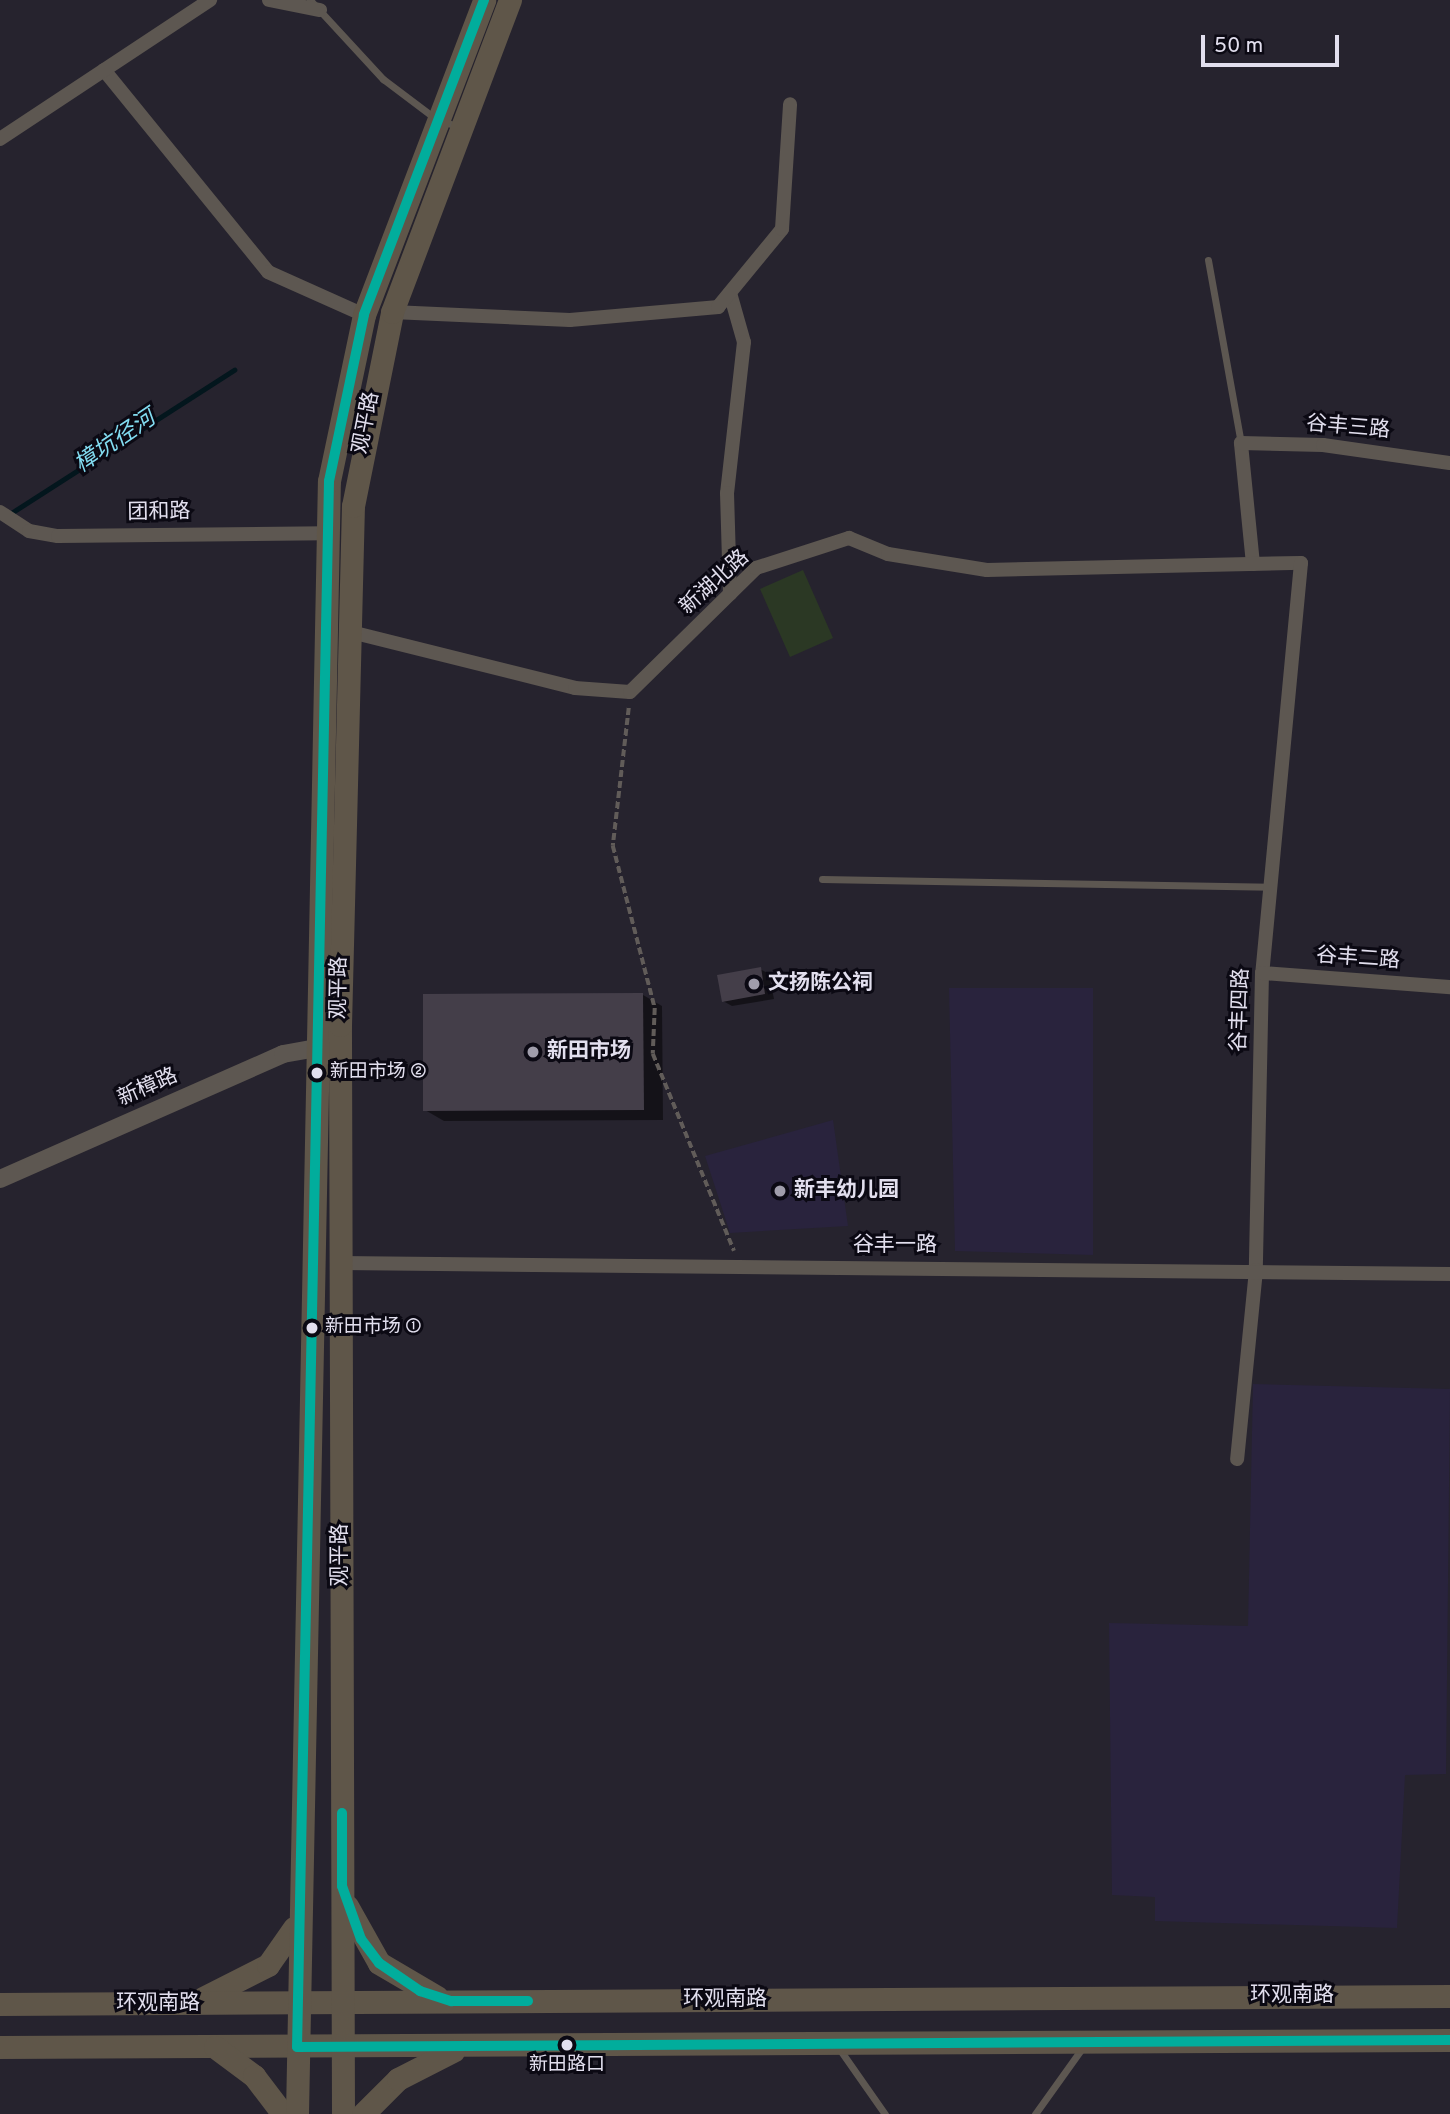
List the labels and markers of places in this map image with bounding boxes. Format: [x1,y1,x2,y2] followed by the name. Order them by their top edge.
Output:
[768,971,873,997] place label: 文扬陈公祠
[746,976,762,992] marker: 文扬陈公祠
[547,1039,631,1065] place label: 新田市场
[525,1044,541,1060] marker: 新田市场
[330,1062,426,1084] place label: 新田市场 ②
[310,1066,324,1080] marker: 新田市场 ②
[794,1178,899,1204] place label: 新丰幼儿园
[772,1183,788,1199] marker: 新丰幼儿园
[325,1317,421,1339] place label: 新田市场 ①
[305,1321,319,1335] marker: 新田市场 ①
[560,2038,574,2052] marker: 新田路口
[529,2055,605,2077] place label: 新田路口

